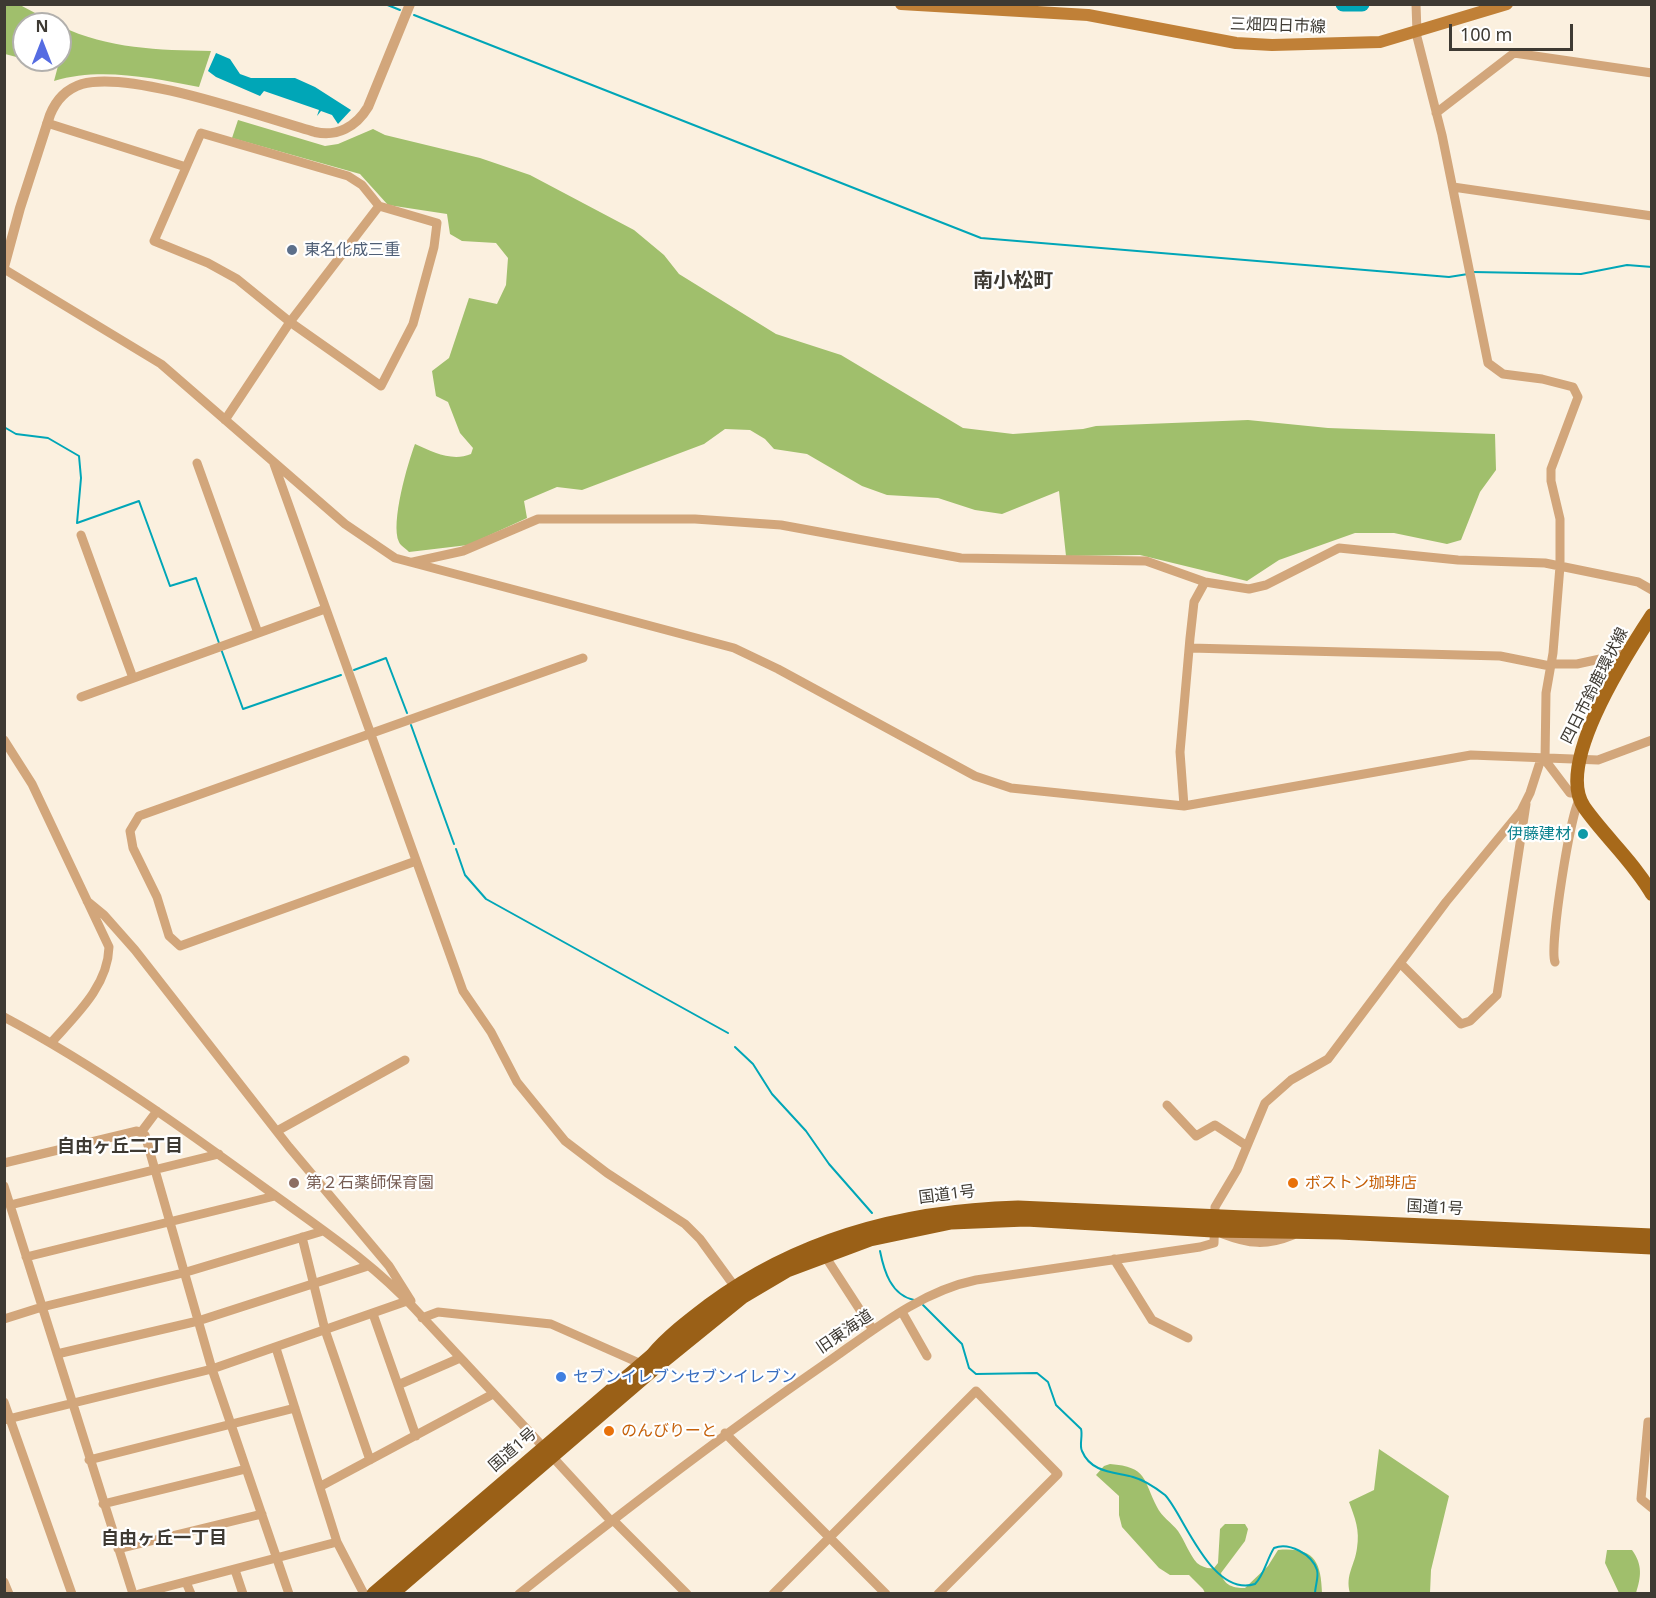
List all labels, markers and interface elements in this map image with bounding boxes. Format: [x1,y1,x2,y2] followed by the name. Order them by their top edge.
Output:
[12,12,72,72] north arrow
[1452,12,1576,50] scale bar
[35,15,49,37] text: N
[1230,15,1326,37] street label: 三畑四日市線
[1460,22,1512,46] text: 100 m
[304,240,400,260] place label: 東名化成三重
[285,243,299,257] marker: 東名化成三重
[973,269,1053,293] district label: 南小松町
[1557,625,1633,747] street label: 四日市鈴鹿環状線
[1507,824,1571,844] place label: 伊藤建材
[1576,827,1590,841] marker: 伊藤建材
[57,1136,183,1158] district label: 自由ヶ丘二丁目
[306,1173,434,1193] place label: 第２石薬師保育園
[1305,1173,1417,1193] place label: ボストン珈琲店
[287,1176,301,1190] marker: 第２石薬師保育園
[1286,1176,1300,1190] marker: ボストン珈琲店
[917,1182,977,1208] street label: 国道1号
[1406,1197,1464,1219] street label: 国道1号
[813,1306,877,1358] street label: 旧東海道
[573,1367,797,1387] place label: セブンイレブンセブンイレブン
[554,1370,568,1384] marker: セブンイレブンセブンイレブン
[621,1421,717,1441] place label: のんびりーと
[485,1424,541,1476] street label: 国道1号
[602,1424,616,1438] marker: のんびりーと
[101,1528,227,1550] district label: 自由ヶ丘一丁目

